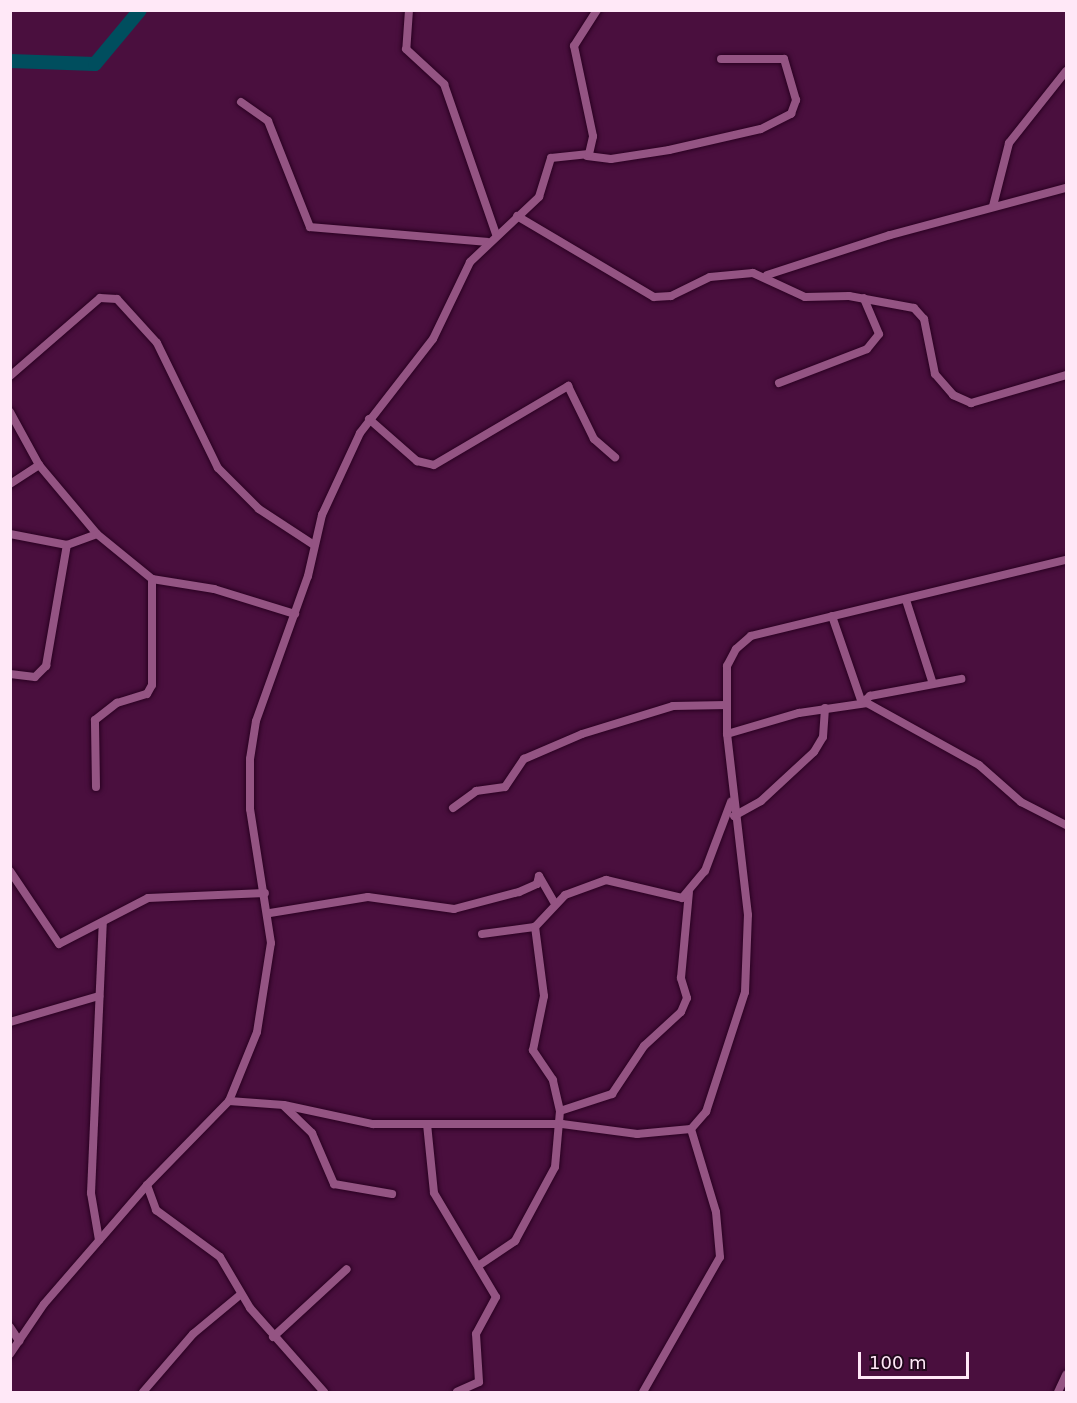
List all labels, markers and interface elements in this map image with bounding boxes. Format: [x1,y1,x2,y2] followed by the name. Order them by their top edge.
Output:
[861,1340,972,1378] scale bar
[869,1352,927,1373] text: 100 m

